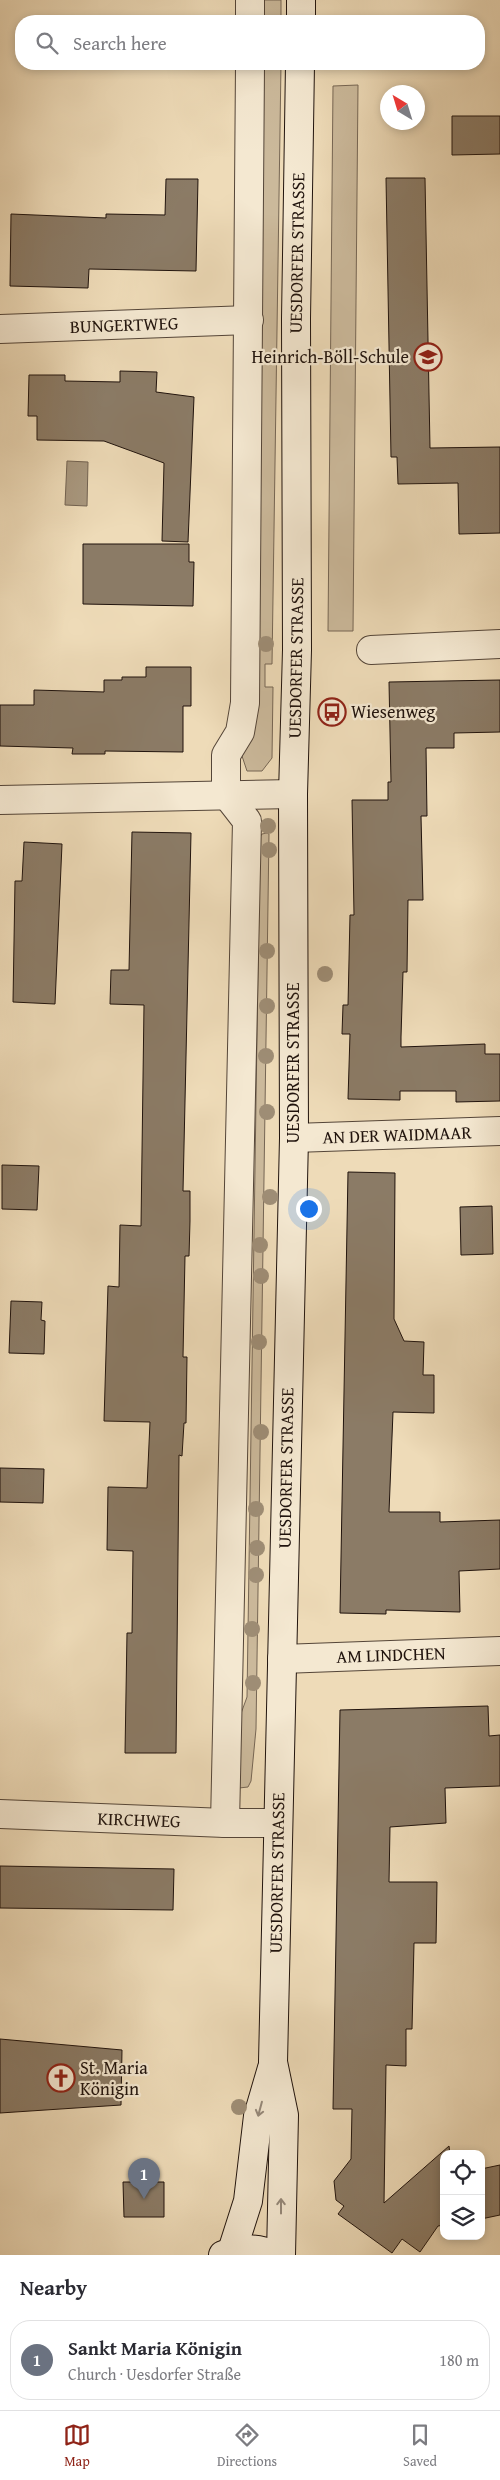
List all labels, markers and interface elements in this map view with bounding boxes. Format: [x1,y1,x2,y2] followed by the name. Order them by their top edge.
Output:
[15,15,485,70] search box
[33,29,61,57] icon: search
[73,29,167,57] text: Search here
[380,85,425,130] north arrow
[282,172,311,334] street label: UESDORFER STRASSE
[69,309,179,340] street label: BUNGERTWEG
[413,342,443,372] school or university icon: Heinrich-Böll-Schule
[251,343,409,370] place label: Heinrich-Böll-Schule
[281,577,310,739] street label: UESDORFER STRASSE
[317,697,347,727] bus stop icon: Wiesenweg
[351,698,435,725] place label: Wiesenweg
[279,982,306,1144] street label: UESDORFER STRASSE
[322,1118,473,1151] street label: AN DER WAIDMAAR
[296,1196,322,1222] your location
[271,1387,300,1549] street label: UESDORFER STRASSE
[336,1639,446,1670] street label: AM LINDCHEN
[262,1792,291,1954] street label: UESDORFER STRASSE
[97,1805,182,1834] street label: KIRCHWEG
[80,2054,148,2102] place label: St. Maria Königin
[46,2063,76,2093] church icon: St. Maria Königin
[255,2100,265,2116] one-way arrow
[440,2150,485,2240] map controls
[440,2150,485,2195] button: locate
[128,2158,160,2199] pin: 1
[440,2195,485,2240] button: layers
[276,2199,286,2215] one-way arrow
[20,2272,87,2303] text: Nearby
[68,2334,242,2362] text: Sankt Maria Königin
[33,2348,41,2372] text: 1
[439,2348,479,2372] text: 180 m
[68,2362,241,2386] text: Church · Uesdorfer Straße
[63,2421,91,2471] tab: Map
[217,2421,277,2471] tab: Directions
[403,2421,437,2471] tab: Saved

